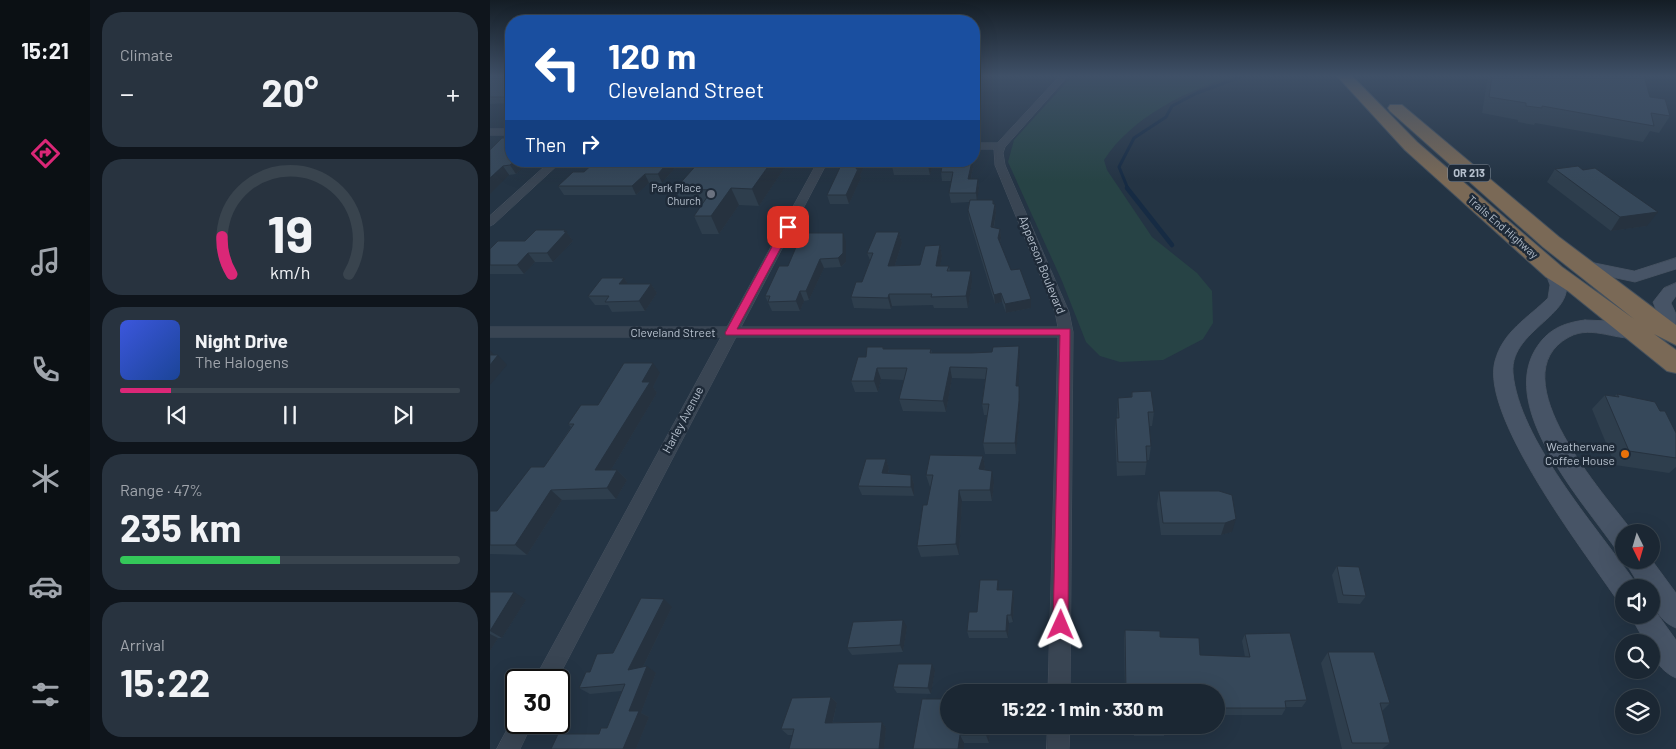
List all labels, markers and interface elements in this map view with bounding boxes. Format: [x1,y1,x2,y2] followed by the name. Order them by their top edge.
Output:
[608,34,696,76] text: 120 m
[525,35,590,100] icon: left
[21,37,69,63] text: 15:21
[120,45,173,64] text: Climate
[261,69,319,115] text: 20°
[120,76,134,110] text: −
[446,76,460,110] text: +
[608,76,764,102] text: Cleveland Street
[576,130,604,158] icon: right
[525,133,566,156] text: Then
[28,136,63,171] icon: directions
[1448,164,1490,182] road number: OR 213
[651,181,701,207] place label: Park Place Church
[705,188,717,200] marker: Park Place Church
[1465,193,1541,261] street label: Trails End Highway
[267,201,313,263] text: 19
[767,206,809,248] pin
[774,213,802,241] icon: arrive
[1017,214,1069,316] street label: Apperson Boulevard
[28,244,63,279] icon: music
[270,261,310,283] text: km/h
[630,325,716,339] street label: Cleveland Street
[195,329,288,352] text: Night Drive
[28,352,63,387] icon: phone
[195,352,289,371] text: The Halogens
[659,384,706,455] street label: Harley Avenue
[163,401,191,429] icon: previous
[276,401,304,429] icon: pause
[389,401,417,429] icon: next
[1545,439,1615,467] place label: Weathervane Coffee House
[1619,448,1631,460] marker: Weathervane Coffee House
[28,461,63,496] icon: climate
[120,480,203,499] text: Range · 47%
[120,504,241,550] text: 235 km
[1615,524,1660,569] north arrow
[1615,524,1660,734] map controls
[28,569,63,604] icon: car
[1615,579,1660,624] button: sound
[1034,598,1086,650] position arrow
[1615,634,1660,679] button: search
[120,635,165,654] text: Arrival
[120,659,210,705] text: 15:22
[505,669,570,734] speed limit sign: 30
[28,677,63,712] icon: filters
[1615,689,1660,734] button: layers
[1002,697,1163,720] text: 15:22 · 1 min · 330 m

